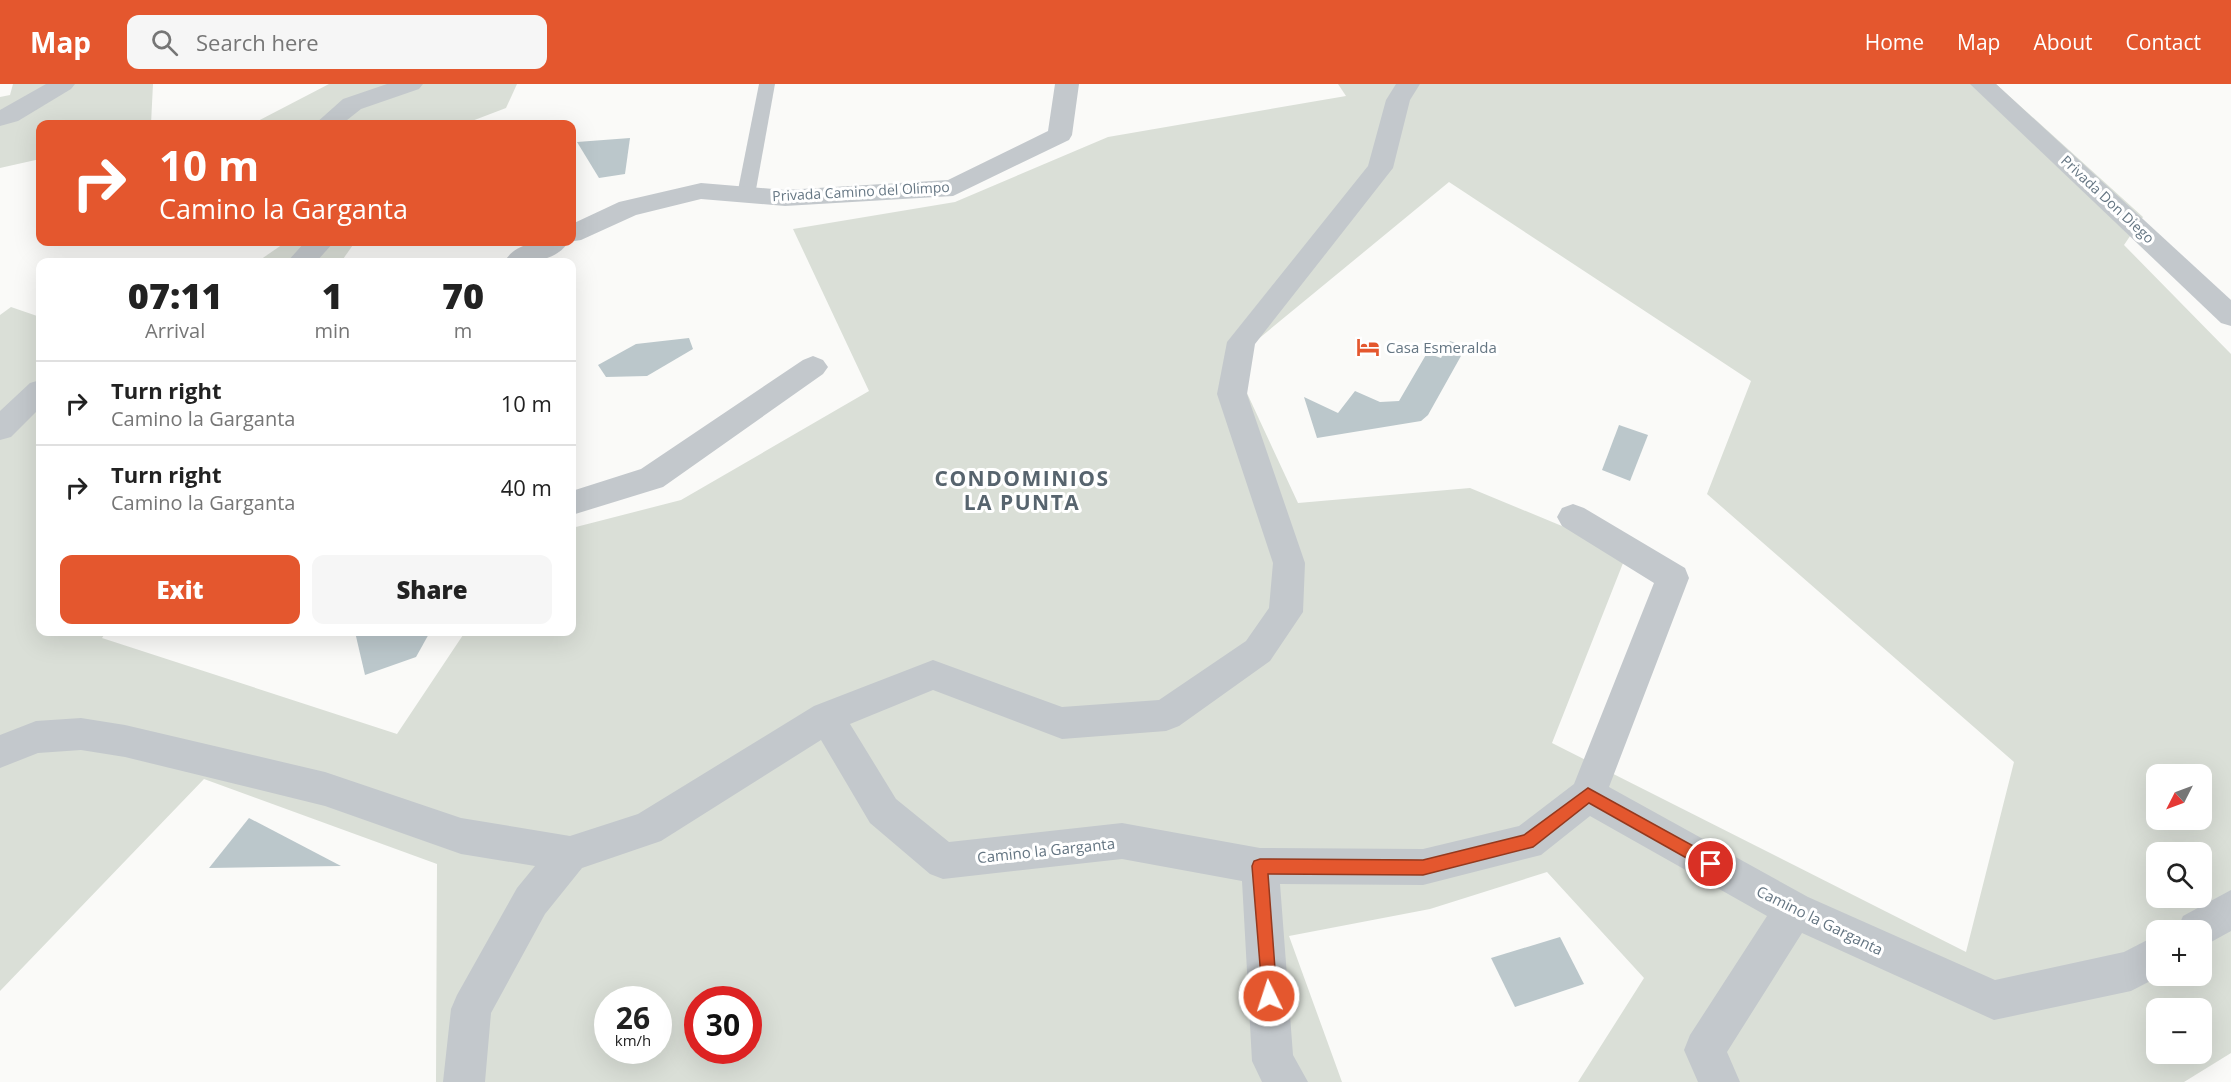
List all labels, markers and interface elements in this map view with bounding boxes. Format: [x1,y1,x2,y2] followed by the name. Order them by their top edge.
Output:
[127,15,547,69] search box
[30,23,91,61] text: Map
[148,26,181,59] icon: search
[196,27,319,57] text: Search here
[1865,28,1924,56] text: Home
[1957,28,2000,56] text: Map
[2033,28,2093,56] text: About
[2126,28,2201,56] text: Contact
[159,136,259,193] text: 10 m
[60,144,138,222] icon: right
[2057,151,2159,247] street label: Privada Don Diego
[772,177,950,205] street label: Privada Camino del Olimpo
[159,190,408,227] text: Camino la Garganta
[128,271,223,320] text: 07:11
[322,271,343,320] text: 1
[442,271,484,320] text: 70
[145,317,205,344] text: Arrival
[314,317,350,344] text: min
[454,317,472,344] text: m
[1355,334,1381,360] hotel icon: Casa Esmeralda
[1386,337,1497,357] place label: Casa Esmeralda
[111,375,222,405] text: Turn right
[60,387,93,420] icon: right
[501,388,552,418] text: 10 m
[111,405,295,432] text: Camino la Garganta
[111,459,222,489] text: Turn right
[935,464,1109,516] district label: CONDOMINIOS LA PUNTA
[60,471,93,504] icon: right
[501,472,552,502] text: 40 m
[111,489,295,516] text: Camino la Garganta
[60,555,300,624] button: Exit
[312,555,552,624] button: Share
[2146,764,2212,830] north arrow
[2146,764,2212,1064] map controls
[976,833,1116,867] street label: Camino la Garganta
[1685,838,1736,889] pin
[2146,842,2212,908] button: search
[1694,847,1727,880] icon: arrive
[1753,881,1887,959] street label: Camino la Garganta
[2146,920,2212,986] button: +
[1237,964,1301,1028] position arrow
[684,986,762,1064] speed limit sign: 30
[616,997,650,1038] text: 26
[2146,998,2212,1064] button: −
[615,1030,651,1050] text: km/h

